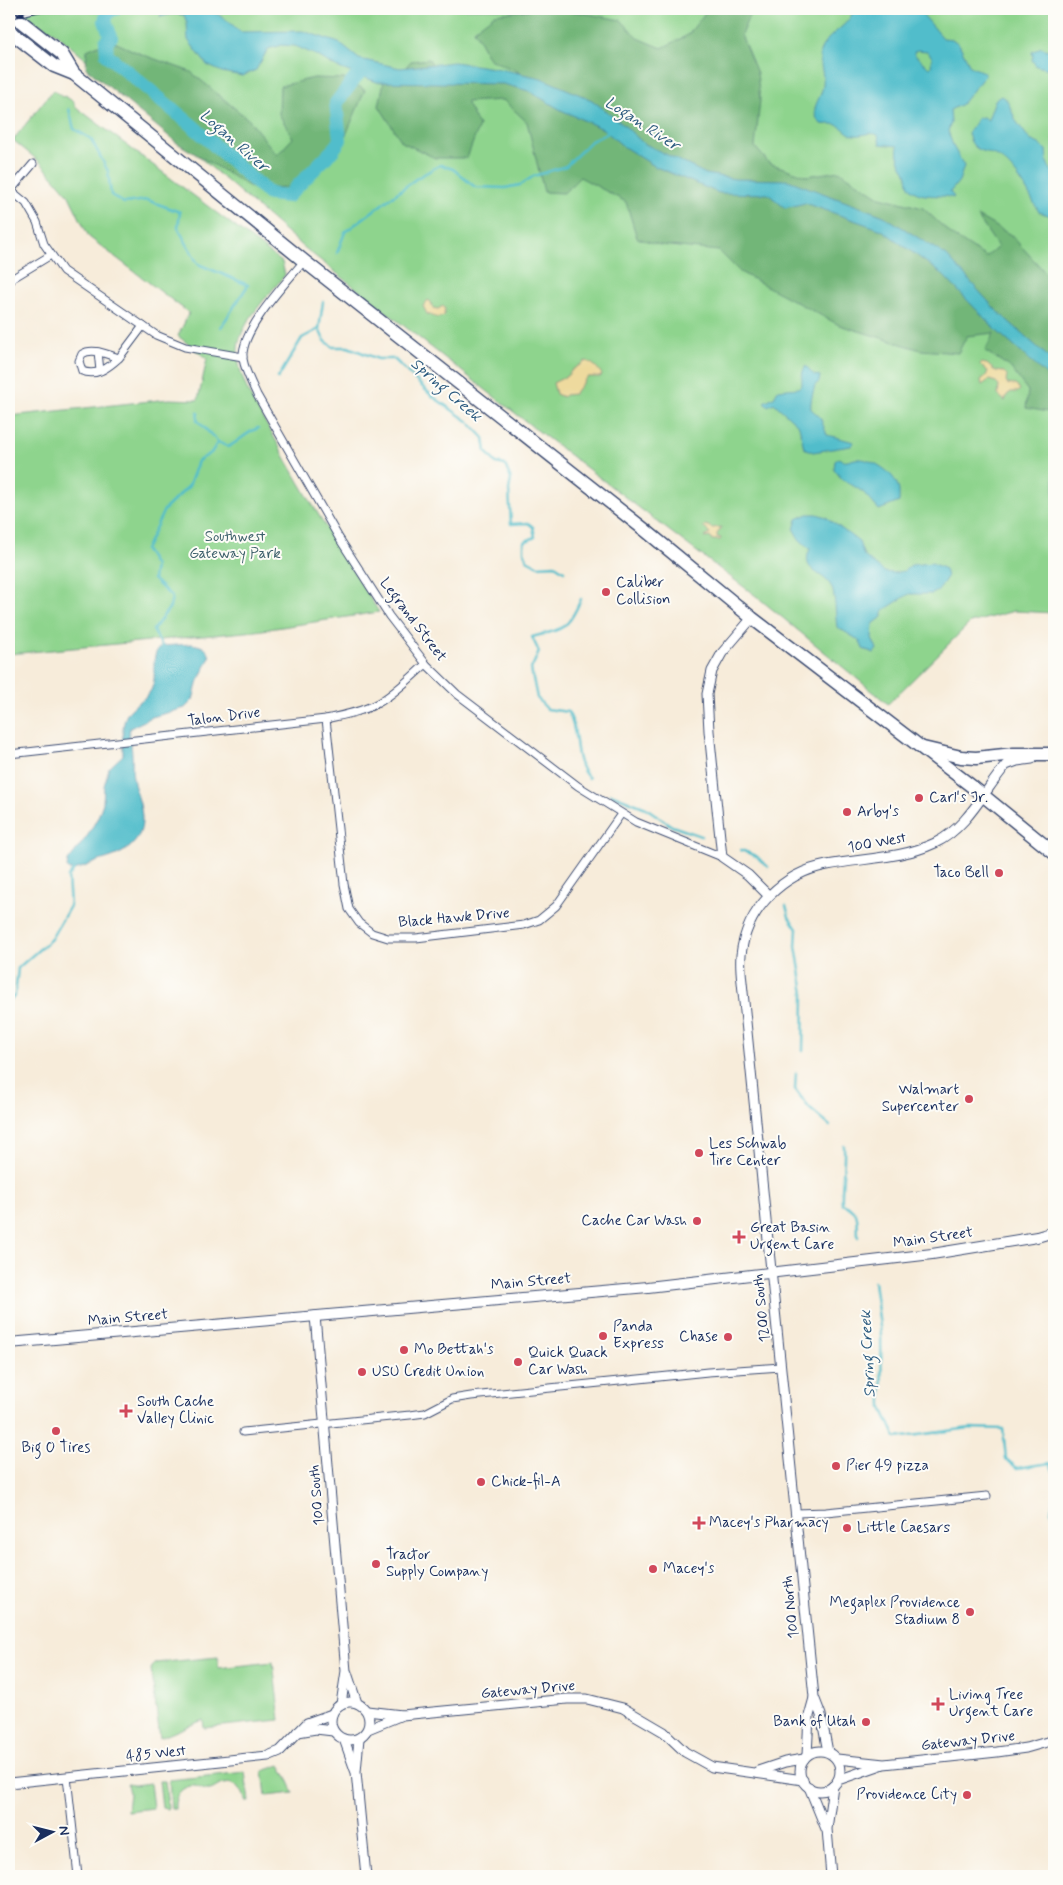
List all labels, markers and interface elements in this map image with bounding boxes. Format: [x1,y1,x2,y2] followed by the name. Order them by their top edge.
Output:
[600,92,685,159] water label: Logan River
[194,105,275,180] water label: Logan River
[405,353,487,429] water label: Spring Creek
[189,527,281,564] park label: Southwest Gateway Park
[616,573,670,610] place label: Caliber Collision
[374,574,451,667] street label: Legrand Street
[600,586,612,598] marker: Caliber Collision
[187,703,262,731] street label: Talon Drive
[929,788,988,808] place label: Carl's Jr.
[913,792,925,804] marker: Carl's Jr.
[857,802,899,822] place label: Arby's
[841,806,853,818] marker: Arby's
[846,828,908,858] street label: 100 West
[933,863,989,883] place label: Taco Bell
[993,867,1005,879] marker: Taco Bell
[397,903,511,933] street label: Black Hawk Drive
[882,1080,959,1117] place label: Walmart Supercenter
[963,1093,975,1105] marker: Walmart Supercenter
[709,1134,787,1171] place label: Les Schwab Tire Center
[693,1147,705,1159] marker: Les Schwab Tire Center
[581,1211,687,1231] place label: Cache Car Wash
[691,1215,703,1227] marker: Cache Car Wash
[750,1218,835,1256] place label: Great Basin Urgent Care
[892,1222,974,1254] street label: Main Street
[732,1230,746,1244] marker: Great Basin Urgent Care
[490,1269,572,1295] street label: Main Street
[748,1273,776,1343] street label: 1200 South
[87,1305,169,1331] street label: Main Street
[855,1309,883,1398] water label: Spring Creek
[613,1317,664,1354] place label: Panda Express
[679,1327,718,1347] place label: Chase
[597,1330,609,1342] marker: Panda Express
[722,1331,734,1343] marker: Chase
[414,1340,494,1360] place label: Mo Bettah's
[528,1343,608,1380] place label: Quick Quack Car Wash
[398,1344,410,1356] marker: Mo Bettah's
[512,1356,524,1368] marker: Quick Quack Car Wash
[372,1362,484,1382] place label: USU Credit Union
[356,1366,368,1378] marker: USU Credit Union
[137,1392,214,1429] place label: South Cache Valley Clinic
[119,1404,133,1418] marker: South Cache Valley Clinic
[50,1425,62,1437] marker: Big O Tires
[22,1438,91,1459] place label: Big O Tires
[846,1456,929,1476] place label: Pier 49 pizza
[830,1460,842,1472] marker: Pier 49 pizza
[304,1464,330,1526] street label: 100 South
[491,1472,561,1492] place label: Chick-fil-A
[475,1476,487,1488] marker: Chick-fil-A
[709,1513,829,1533] place label: Macey's Pharmacy
[693,1517,705,1529] marker: Macey's Pharmacy
[857,1518,950,1538] place label: Little Caesars
[841,1522,853,1534] marker: Little Caesars
[386,1545,488,1582] place label: Tractor Supply Company
[370,1558,382,1570] marker: Tractor Supply Company
[663,1559,715,1579] place label: Macey's
[647,1563,659,1575] marker: Macey's
[778,1575,804,1639] street label: 100 North
[829,1593,960,1630] place label: Megaplex Providence Stadium 8
[964,1606,976,1618] marker: Megaplex Providence Stadium 8
[480,1676,576,1704] street label: Gateway Drive
[949,1685,1034,1723] place label: Living Tree Urgent Care
[931,1697,945,1711] marker: Living Tree Urgent Care
[773,1712,856,1732] place label: Bank of Utah
[860,1716,872,1728] marker: Bank of Utah
[920,1726,1016,1756] street label: Gateway Drive
[125,1741,188,1767] street label: 485 West
[857,1785,957,1805] place label: Providence City
[961,1789,973,1801] marker: Providence City
[28,1808,78,1858] north arrow
[54,1825,73,1836] text: N

